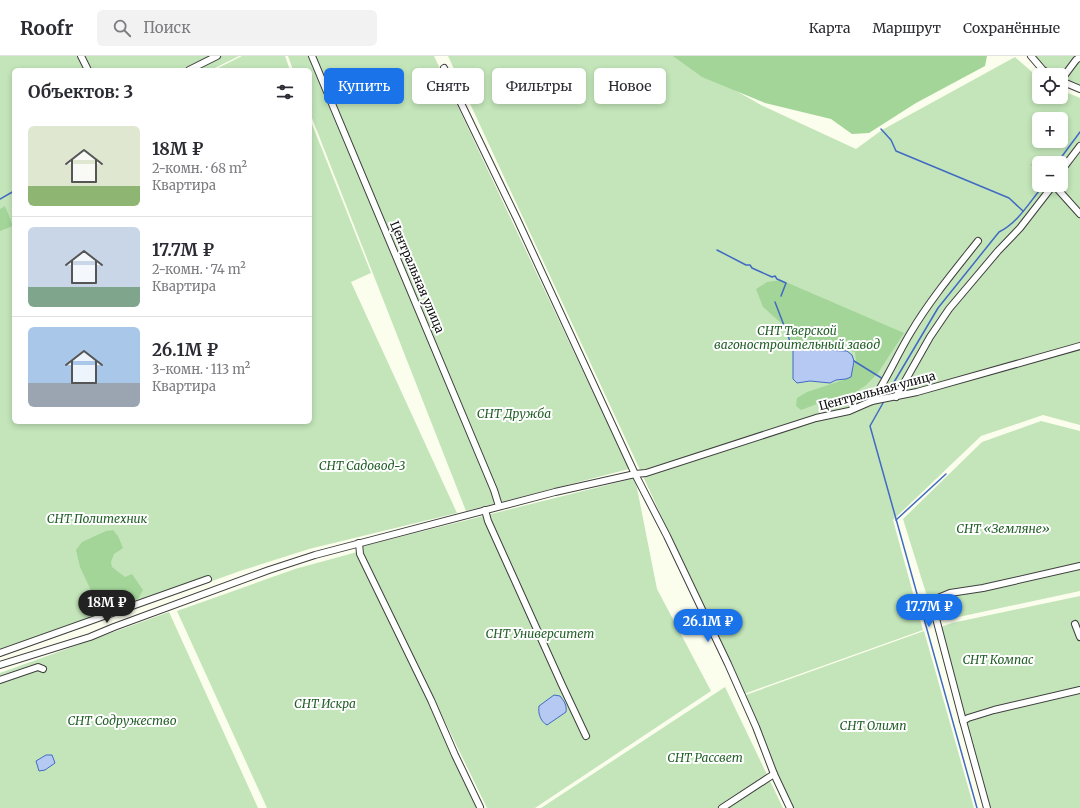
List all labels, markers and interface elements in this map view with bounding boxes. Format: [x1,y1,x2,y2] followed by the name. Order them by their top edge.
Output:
[97,10,377,46] search box
[20,16,73,40] text: Roofr
[111,17,133,39] icon: search
[143,18,191,37] text: Поиск
[809,19,850,37] text: Карта
[872,19,941,37] text: Маршрут
[963,19,1060,37] text: Сохранённые
[324,68,404,104] chip: Купить
[412,68,484,104] chip: Снять
[492,68,586,104] chip: Фильтры
[594,68,666,104] chip: Новое
[1032,68,1068,192] map controls
[1032,68,1068,104] button: locate
[28,81,133,103] text: Объектов: 3
[274,81,296,103] icon: filters
[1032,112,1068,148] button: +
[152,138,203,160] text: 18M ₽
[60,142,108,190] icon: home
[1032,156,1068,192] button: −
[152,160,247,177] text: 2-комн. · 68 m²
[152,177,216,194] text: Квартира
[387,218,448,336] street label: Центральная улица
[152,239,214,261] text: 17.7M ₽
[60,243,108,291] icon: home
[152,261,246,278] text: 2-комн. · 74 m²
[152,278,216,295] text: Квартира
[714,323,880,352] park label: СНТ Тверской вагоностроительный завод
[152,339,218,361] text: 26.1M ₽
[60,343,108,391] icon: home
[152,361,250,378] text: 3-комн. · 113 m²
[817,368,938,413] street label: Центральная улица
[152,378,216,395] text: Квартира
[477,406,551,421] park label: СНТ Дружба
[319,458,405,473] park label: СНТ Садовод-3
[47,511,148,526] park label: СНТ Политехник
[956,521,1050,536] park label: СНТ «Земляне»
[79,590,135,624] pin: 18M ₽
[87,594,127,611] text: 18M ₽
[892,594,966,628] pin: 17.7M ₽
[905,598,953,615] text: 17.7M ₽
[671,609,745,643] pin: 26.1M ₽
[683,613,733,630] text: 26.1M ₽
[486,626,594,641] park label: СНТ Университет
[962,652,1034,667] park label: СНТ Компас
[294,696,356,711] park label: СНТ Искра
[67,713,177,728] park label: СНТ Содружество
[840,718,906,733] park label: СНТ Олимп
[667,750,743,765] park label: СНТ Рассвет

